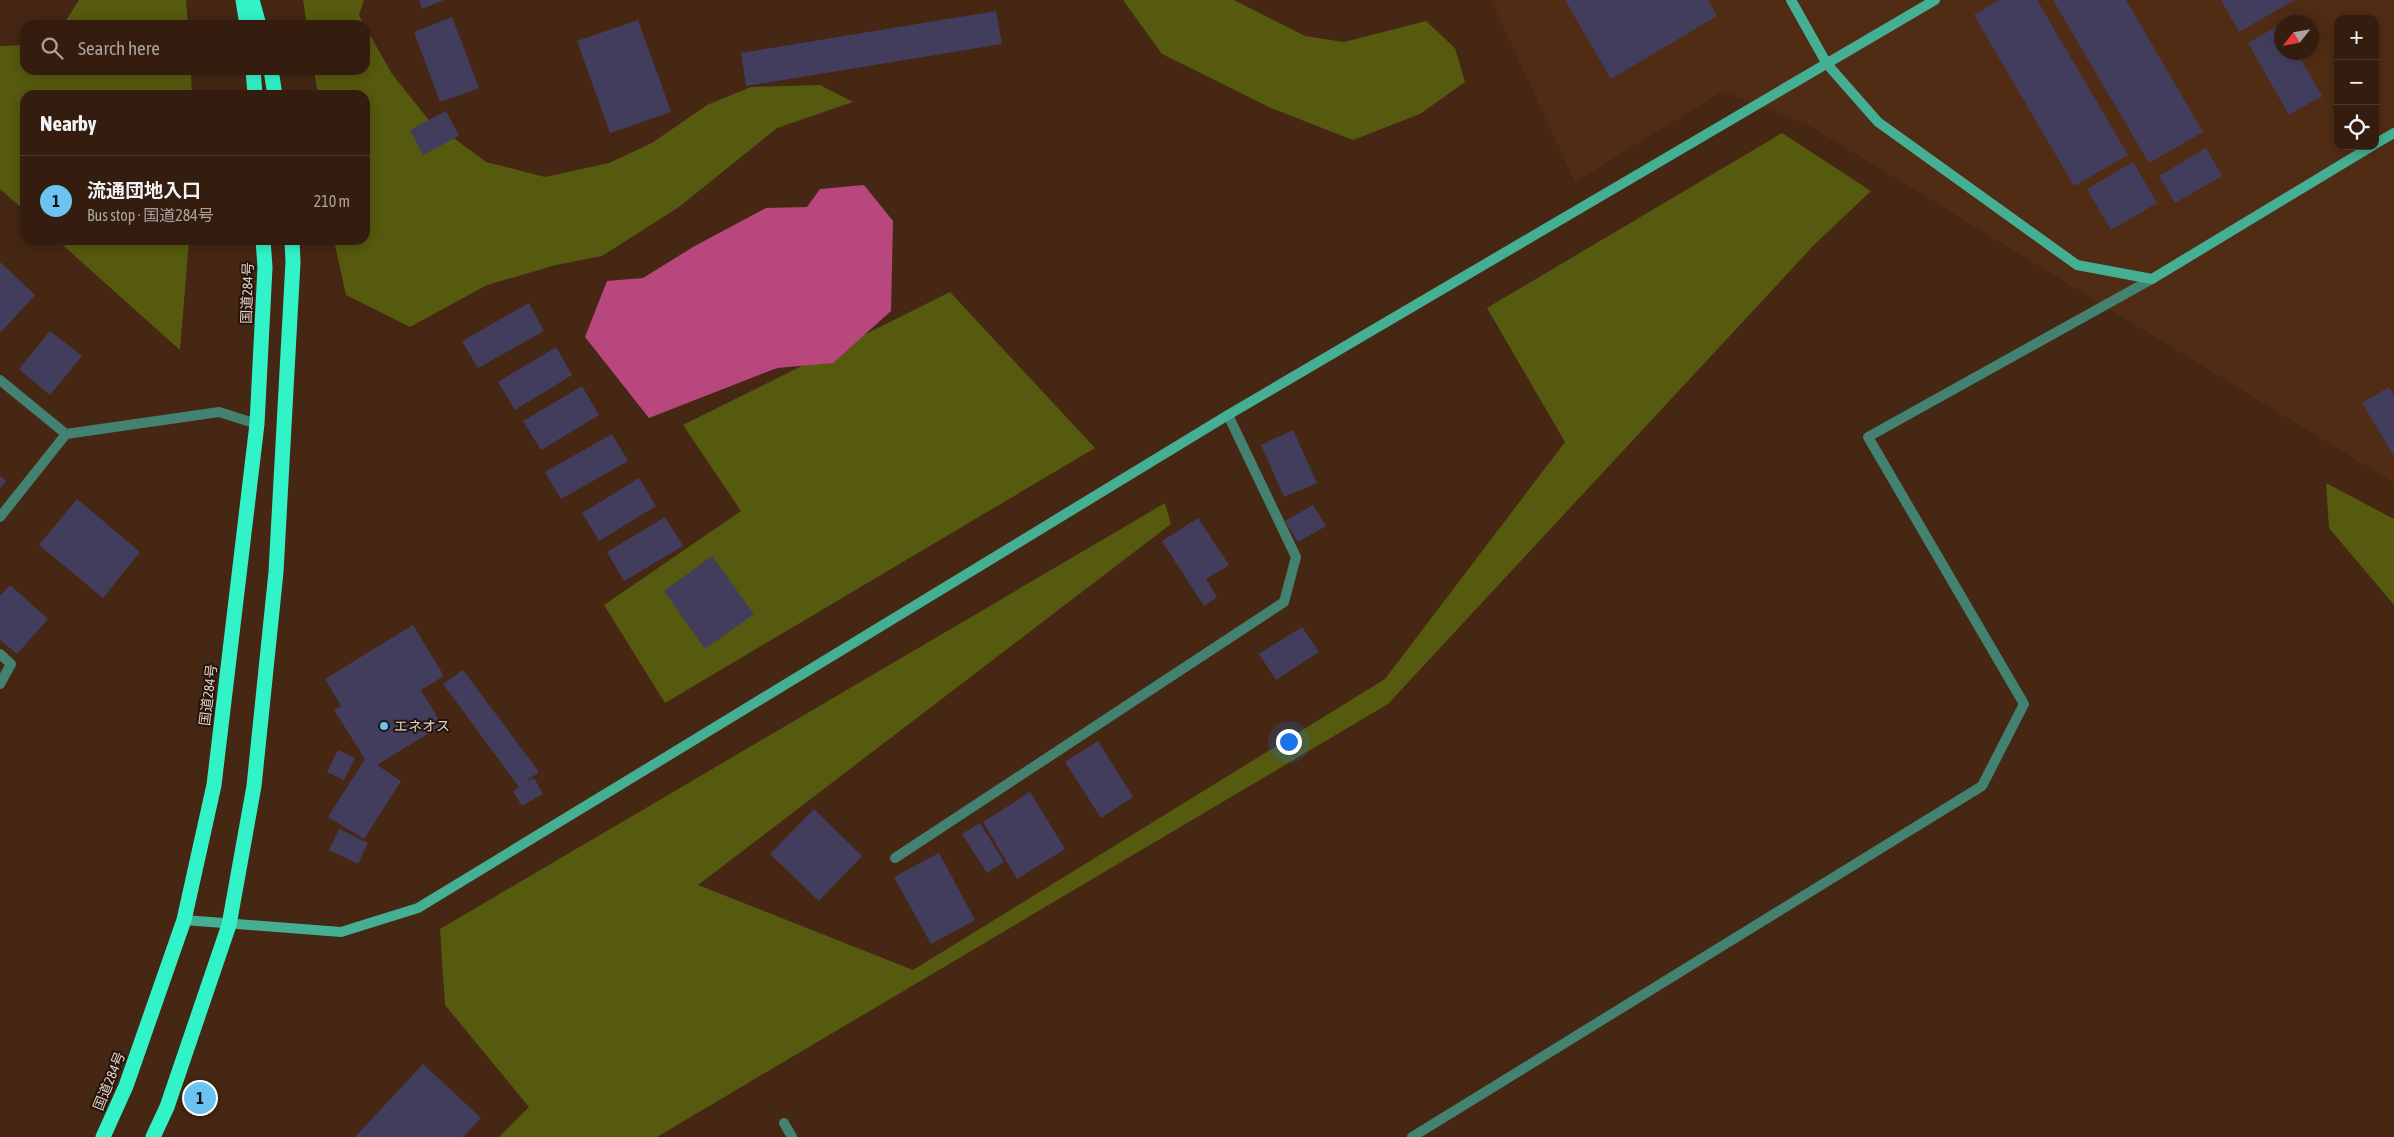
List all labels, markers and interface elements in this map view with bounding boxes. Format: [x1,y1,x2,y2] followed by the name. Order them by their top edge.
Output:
[2274,15,2319,60] north arrow
[2334,15,2379,150] map controls
[2334,15,2379,60] button: +
[20,20,370,75] search box
[38,34,66,62] icon: search
[78,37,160,59] text: Search here
[2334,60,2379,105] button: −
[2334,105,2379,150] button: locate
[40,111,96,135] text: Nearby
[87,179,201,201] text: 流通団地入口
[52,192,60,210] text: 1
[314,192,350,210] text: 210 m
[87,206,214,224] text: Bus stop · 国道284号
[238,262,256,324] street label: 国道284号
[196,663,220,727] street label: 国道284号
[394,718,450,734] place label: エネオス
[378,720,390,732] marker: エネオス
[1276,729,1302,755] your location
[90,1049,128,1113] street label: 国道284号
[184,1079,216,1117] pin: 1

